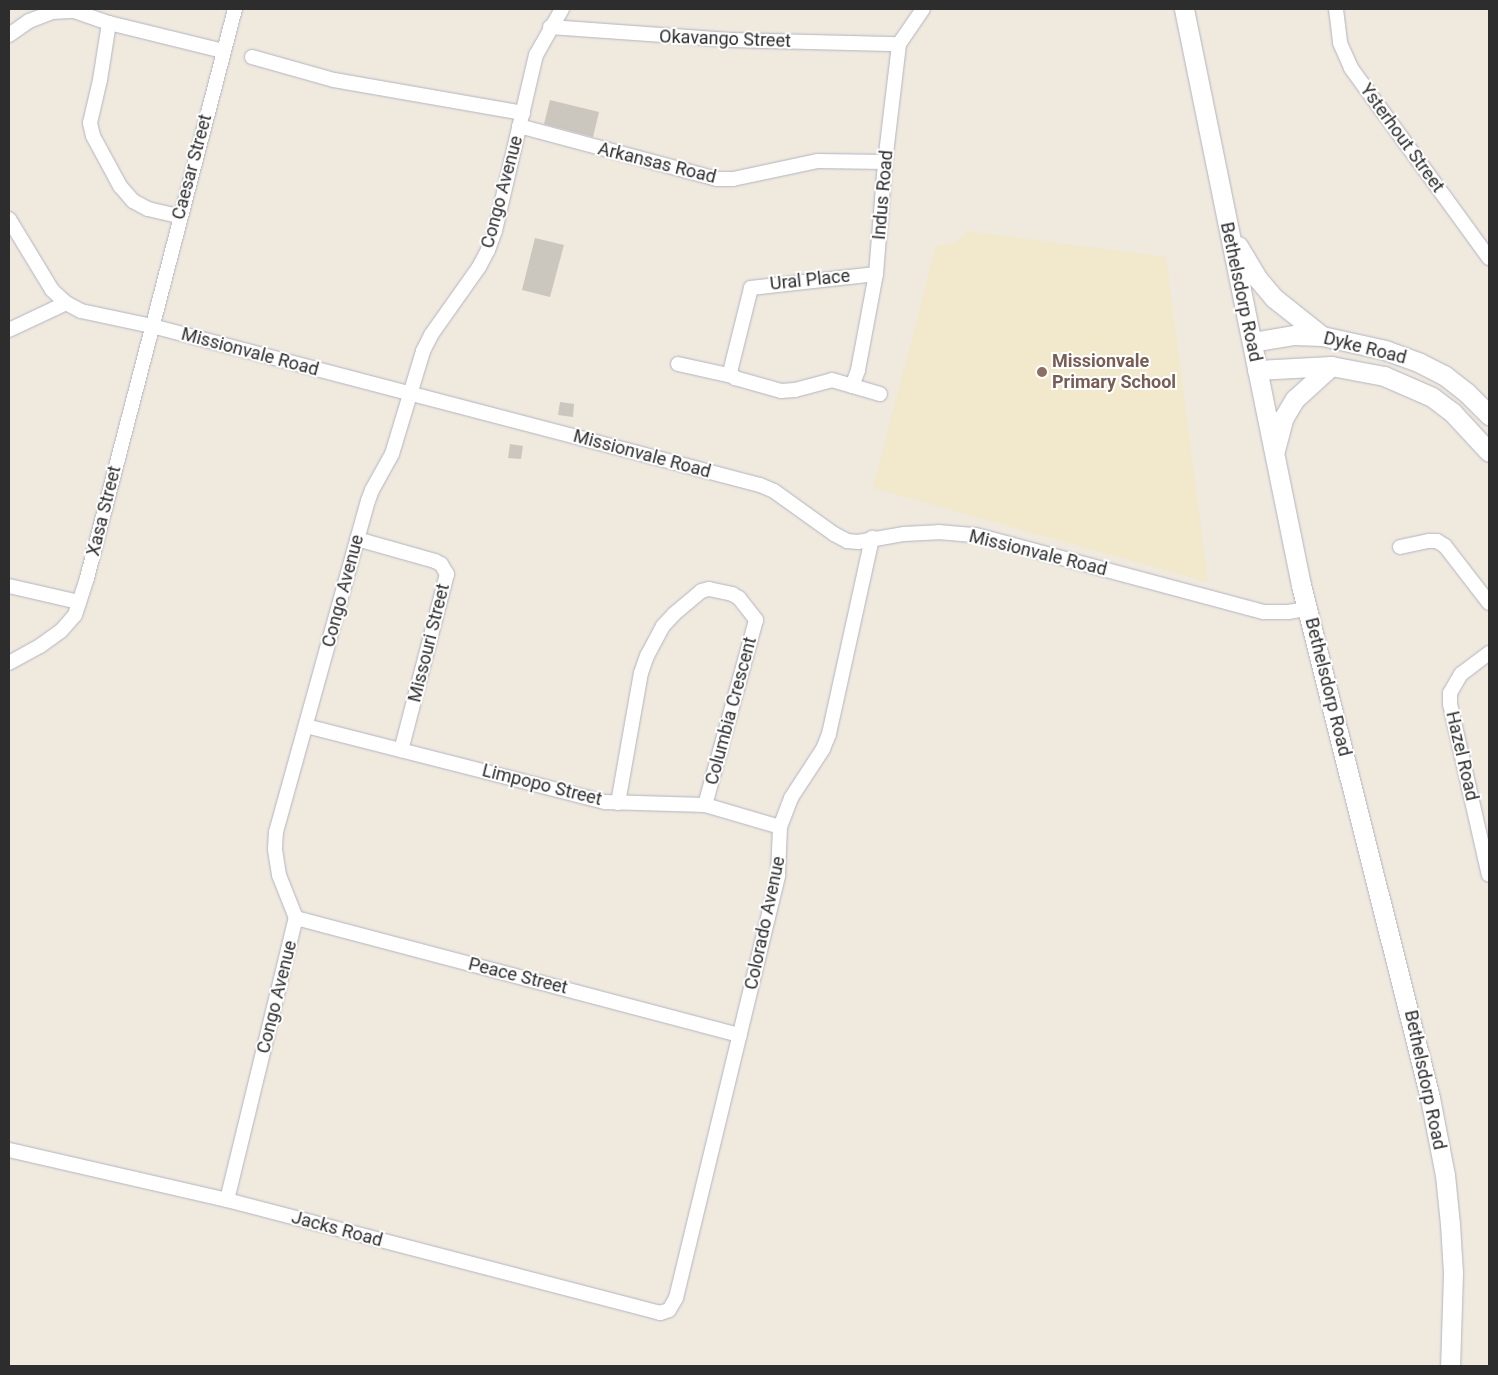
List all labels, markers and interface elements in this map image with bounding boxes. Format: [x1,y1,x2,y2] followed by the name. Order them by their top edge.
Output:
[659,26,791,52] street label: Okavango Street
[1355,79,1449,197] street label: Ysterhout Street
[168,112,216,222] street label: Caesar Street
[477,133,527,251] street label: Congo Avenue
[596,138,718,188] street label: Arkansas Road
[868,149,898,241] street label: Indus Road
[1216,220,1266,364] street label: Bethelsdorp Road
[769,265,851,295] street label: Ural Place
[179,323,321,381] street label: Missionvale Road
[1321,327,1409,369] street label: Dyke Road
[1052,351,1176,394] place label: Missionvale Primary School
[1036,366,1048,378] marker: Missionvale Primary School
[571,425,713,483] street label: Missionvale Road
[82,464,126,558] street label: Xasa Street
[967,525,1109,581] street label: Missionvale Road
[318,532,368,650] street label: Congo Avenue
[404,582,454,704] street label: Missouri Street
[1300,615,1356,759] street label: Bethelsdorp Road
[701,635,761,787] street label: Columbia Crescent
[1441,709,1483,803] street label: Hazel Road
[480,760,604,810] street label: Limpopo Street
[740,854,790,992] street label: Colorado Avenue
[253,938,301,1056] street label: Congo Avenue
[466,953,570,999] street label: Peace Street
[1400,1008,1450,1152] street label: Bethelsdorp Road
[289,1206,385,1252] street label: Jacks Road

